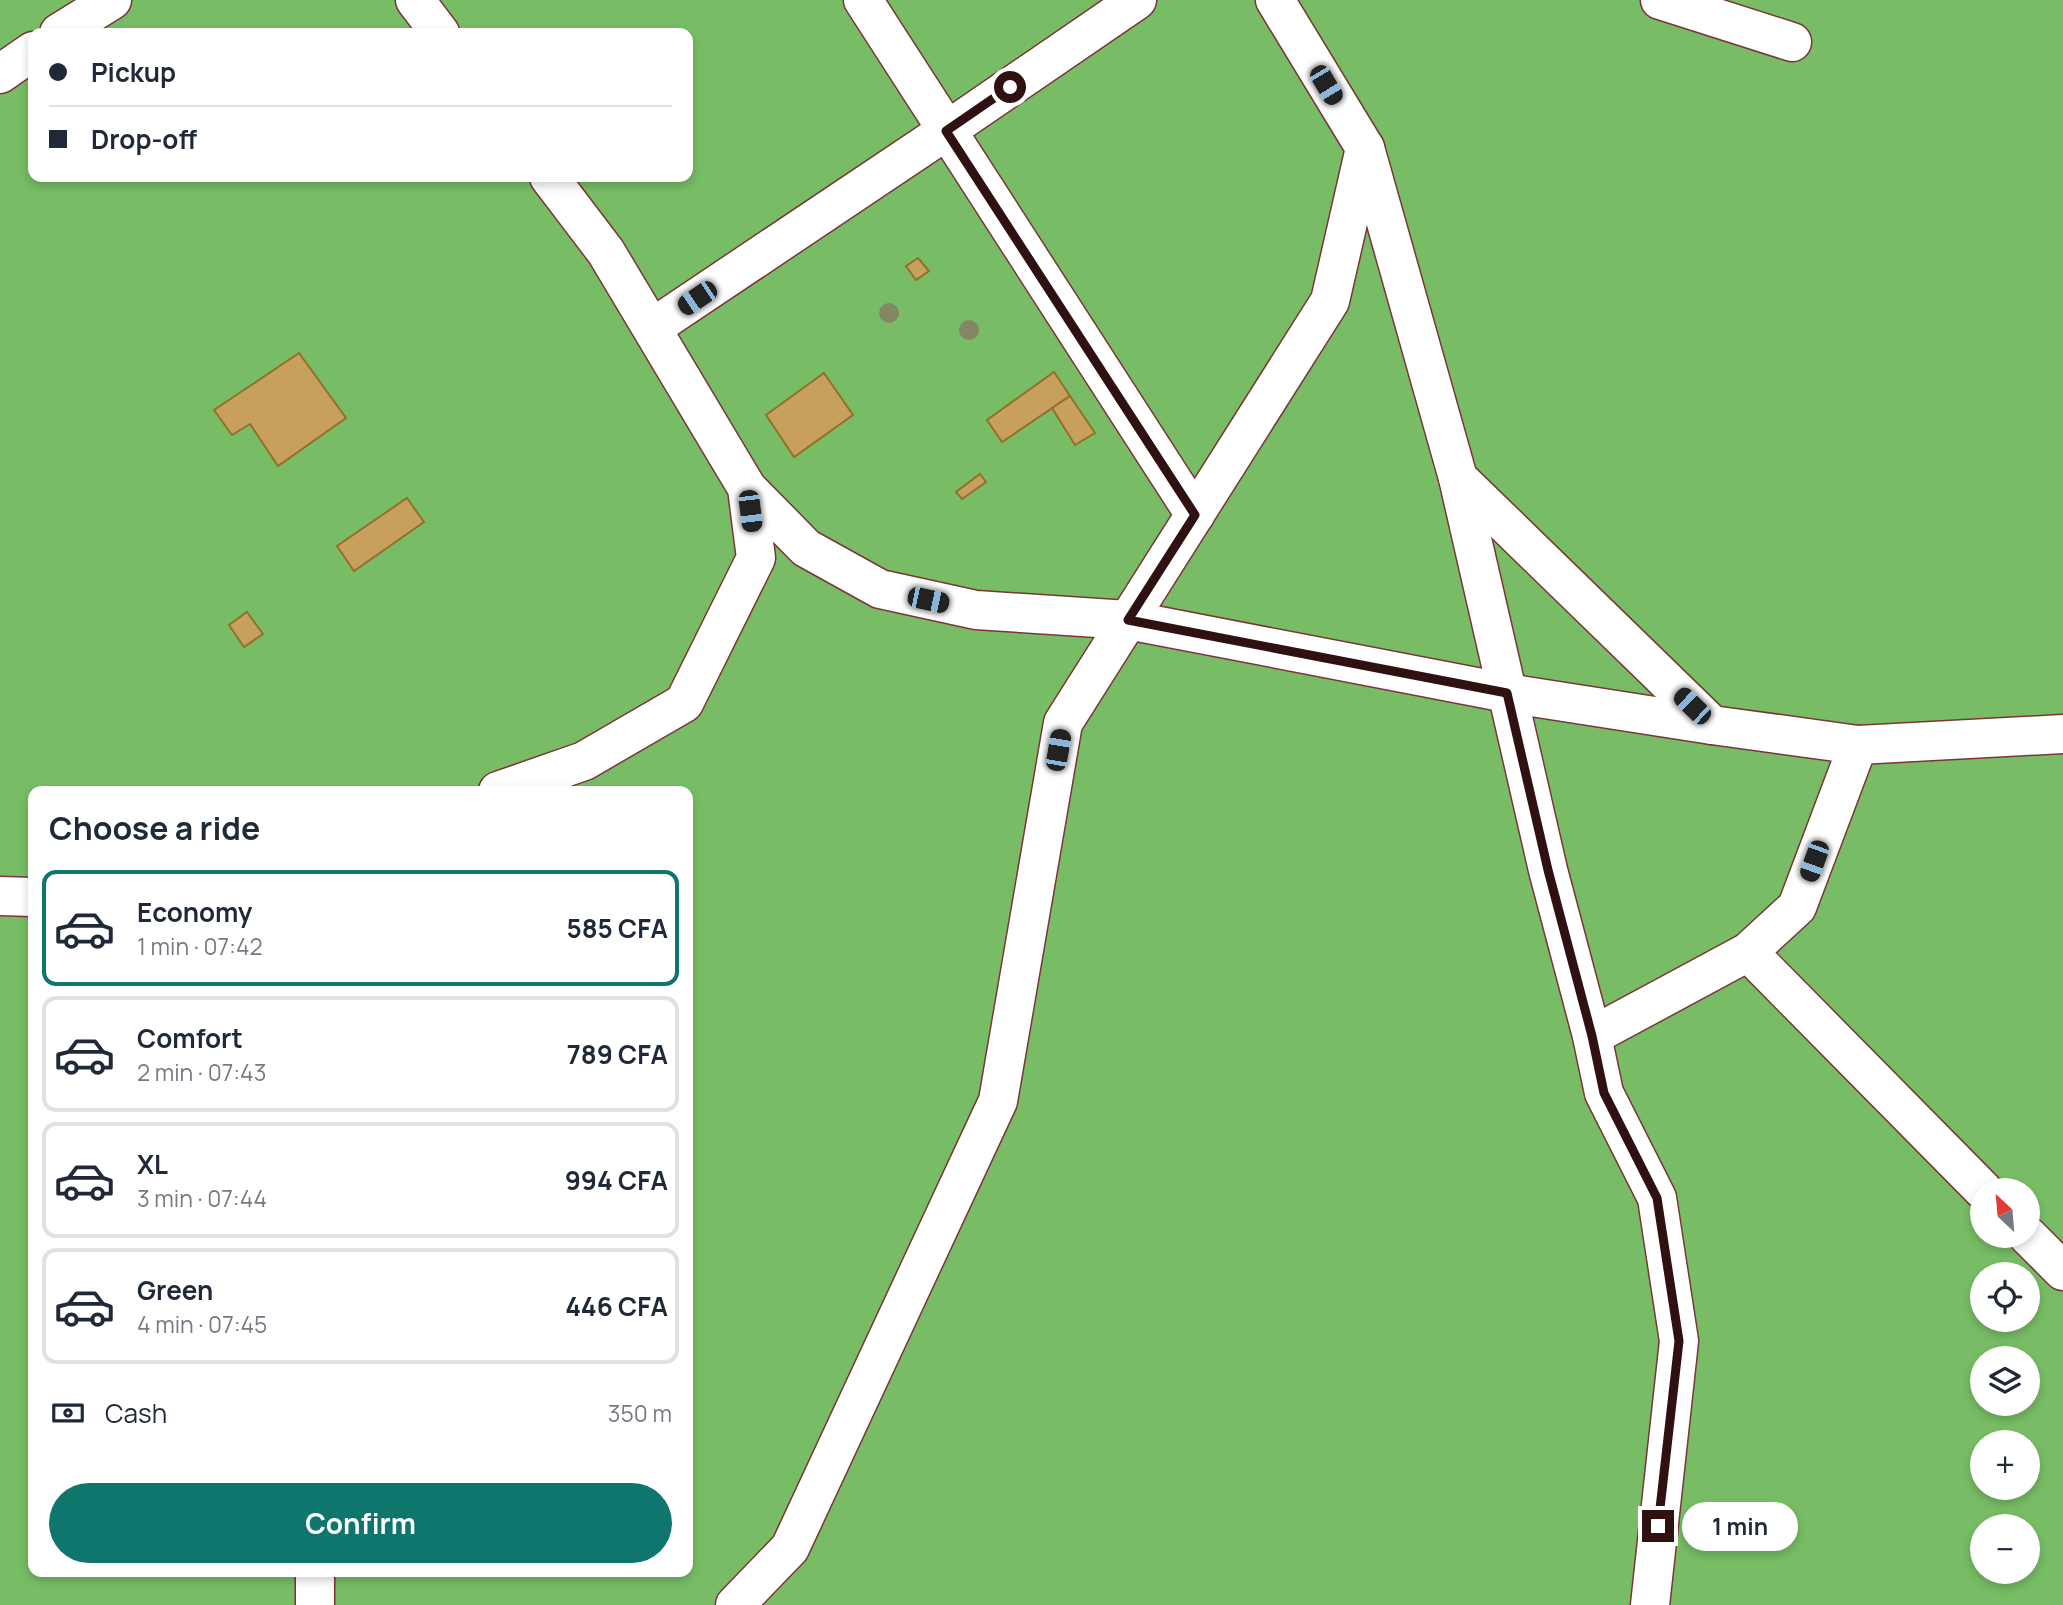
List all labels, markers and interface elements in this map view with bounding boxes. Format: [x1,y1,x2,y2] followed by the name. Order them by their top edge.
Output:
[91,54,176,90] text: Pickup
[1307,62,1346,108] car
[994,71,1026,103] route start
[91,121,197,157] text: Drop-off
[674,278,721,318] car
[738,489,763,533] car
[906,585,951,615] car
[1670,684,1715,728] car
[1045,727,1072,773] car
[49,806,260,850] text: Choose a ride
[1797,838,1832,884] car
[137,894,252,930] text: Economy
[53,897,116,960] icon: car
[566,910,668,946] text: 585 CFA
[137,930,263,962] text: 1 min · 07:42
[137,1020,243,1056] text: Comfort
[53,1023,116,1086] icon: car
[567,1036,668,1072] text: 789 CFA
[137,1056,266,1088] text: 2 min · 07:43
[137,1146,168,1182] text: XL
[53,1149,116,1212] icon: car
[565,1162,668,1198] text: 994 CFA
[1970,1178,2040,1248] north arrow
[1970,1178,2040,1584] map controls
[137,1182,267,1214] text: 3 min · 07:44
[1970,1262,2040,1332] button: locate
[137,1272,213,1308] text: Green
[53,1275,116,1338] icon: car
[565,1288,668,1324] text: 446 CFA
[137,1308,267,1340] text: 4 min · 07:45
[1970,1346,2040,1416] button: layers
[49,1394,87,1432] icon: cash
[105,1395,167,1431] text: Cash
[608,1397,672,1429] text: 350 m
[1970,1430,2040,1500] button: +
[49,1483,672,1563] button: Confirm
[1682,1502,1798,1550] callout: 1 min
[1642,1510,1674,1542] route end
[1712,1510,1768,1542] text: 1 min
[1970,1514,2040,1584] button: −

